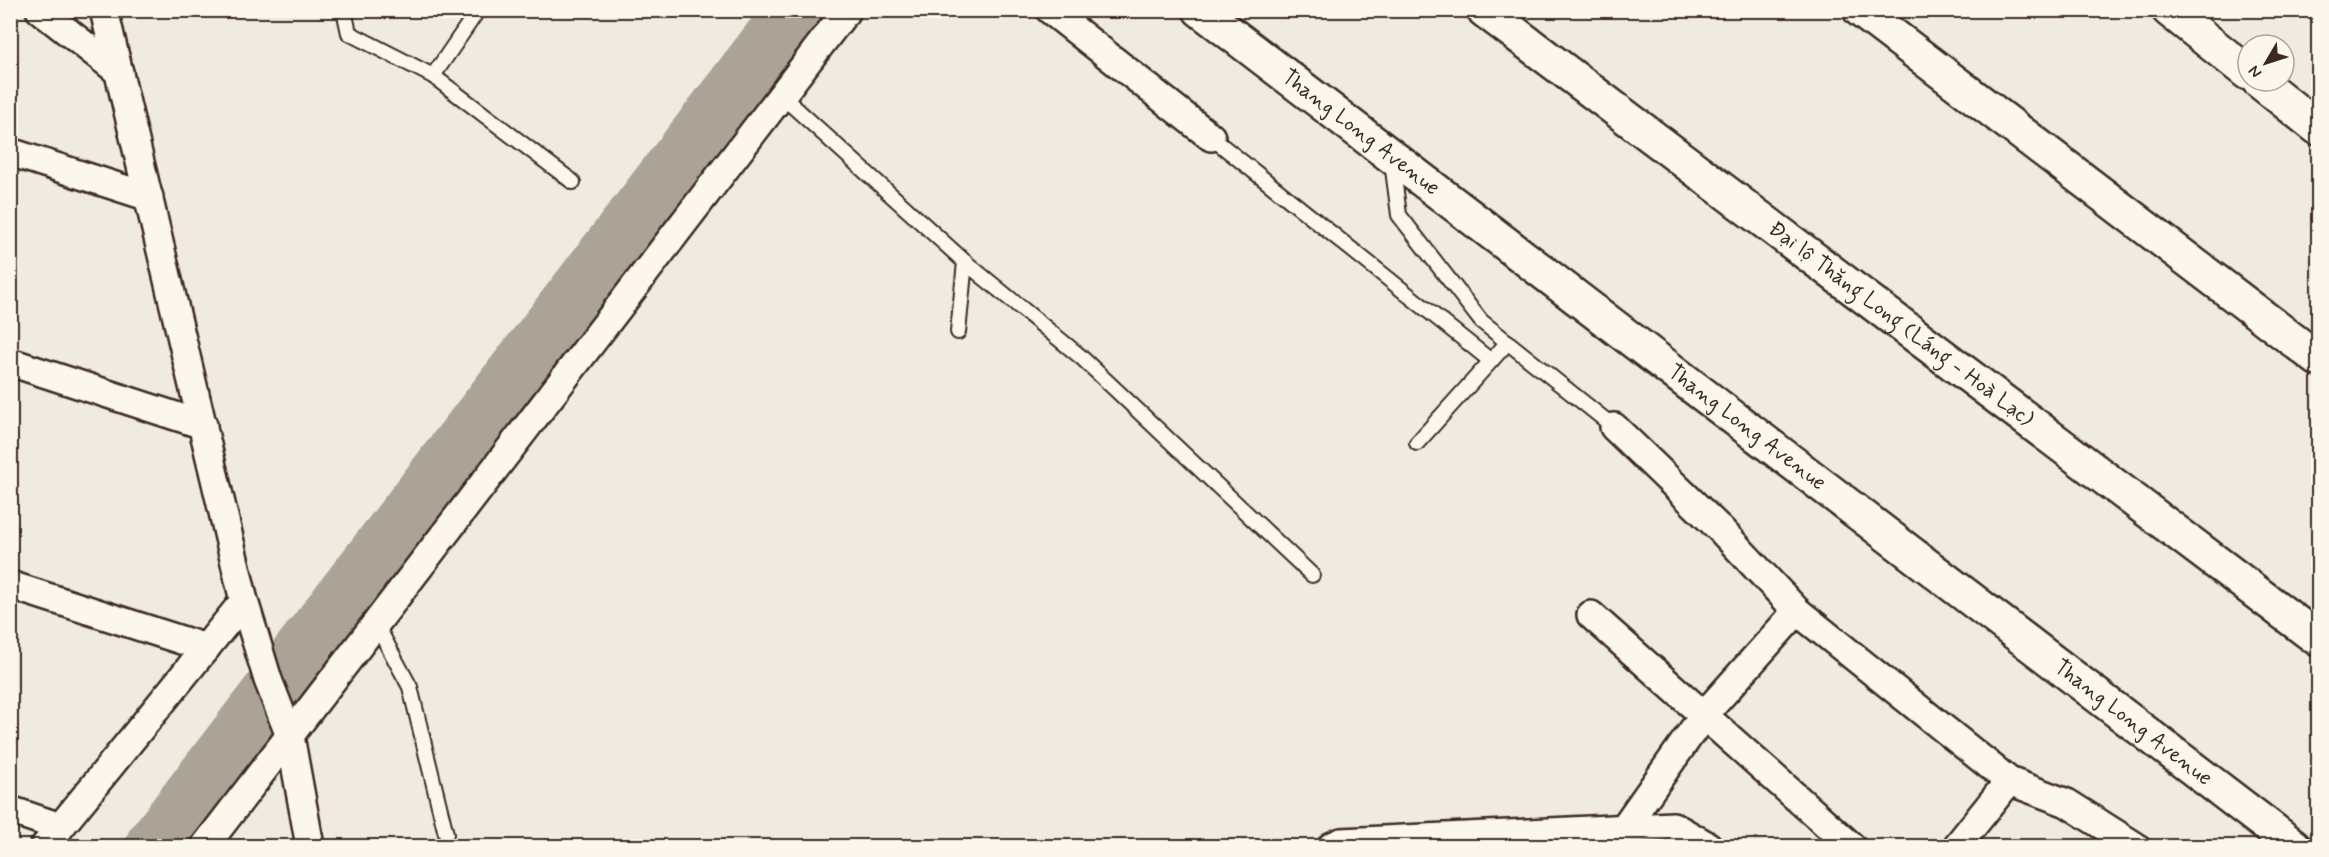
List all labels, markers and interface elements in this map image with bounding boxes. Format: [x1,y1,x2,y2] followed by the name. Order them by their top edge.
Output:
[2236,33,2296,93] north arrow
[2244,61,2267,82] text: N
[1276,63,1445,202] street label: Thang Long Avenue
[1762,215,2039,434] street label: Đại lộ Thăng Long (Láng - Hoà Lạc)
[1662,358,1832,497] street label: Thang Long Avenue
[2048,653,2218,792] street label: Thang Long Avenue

